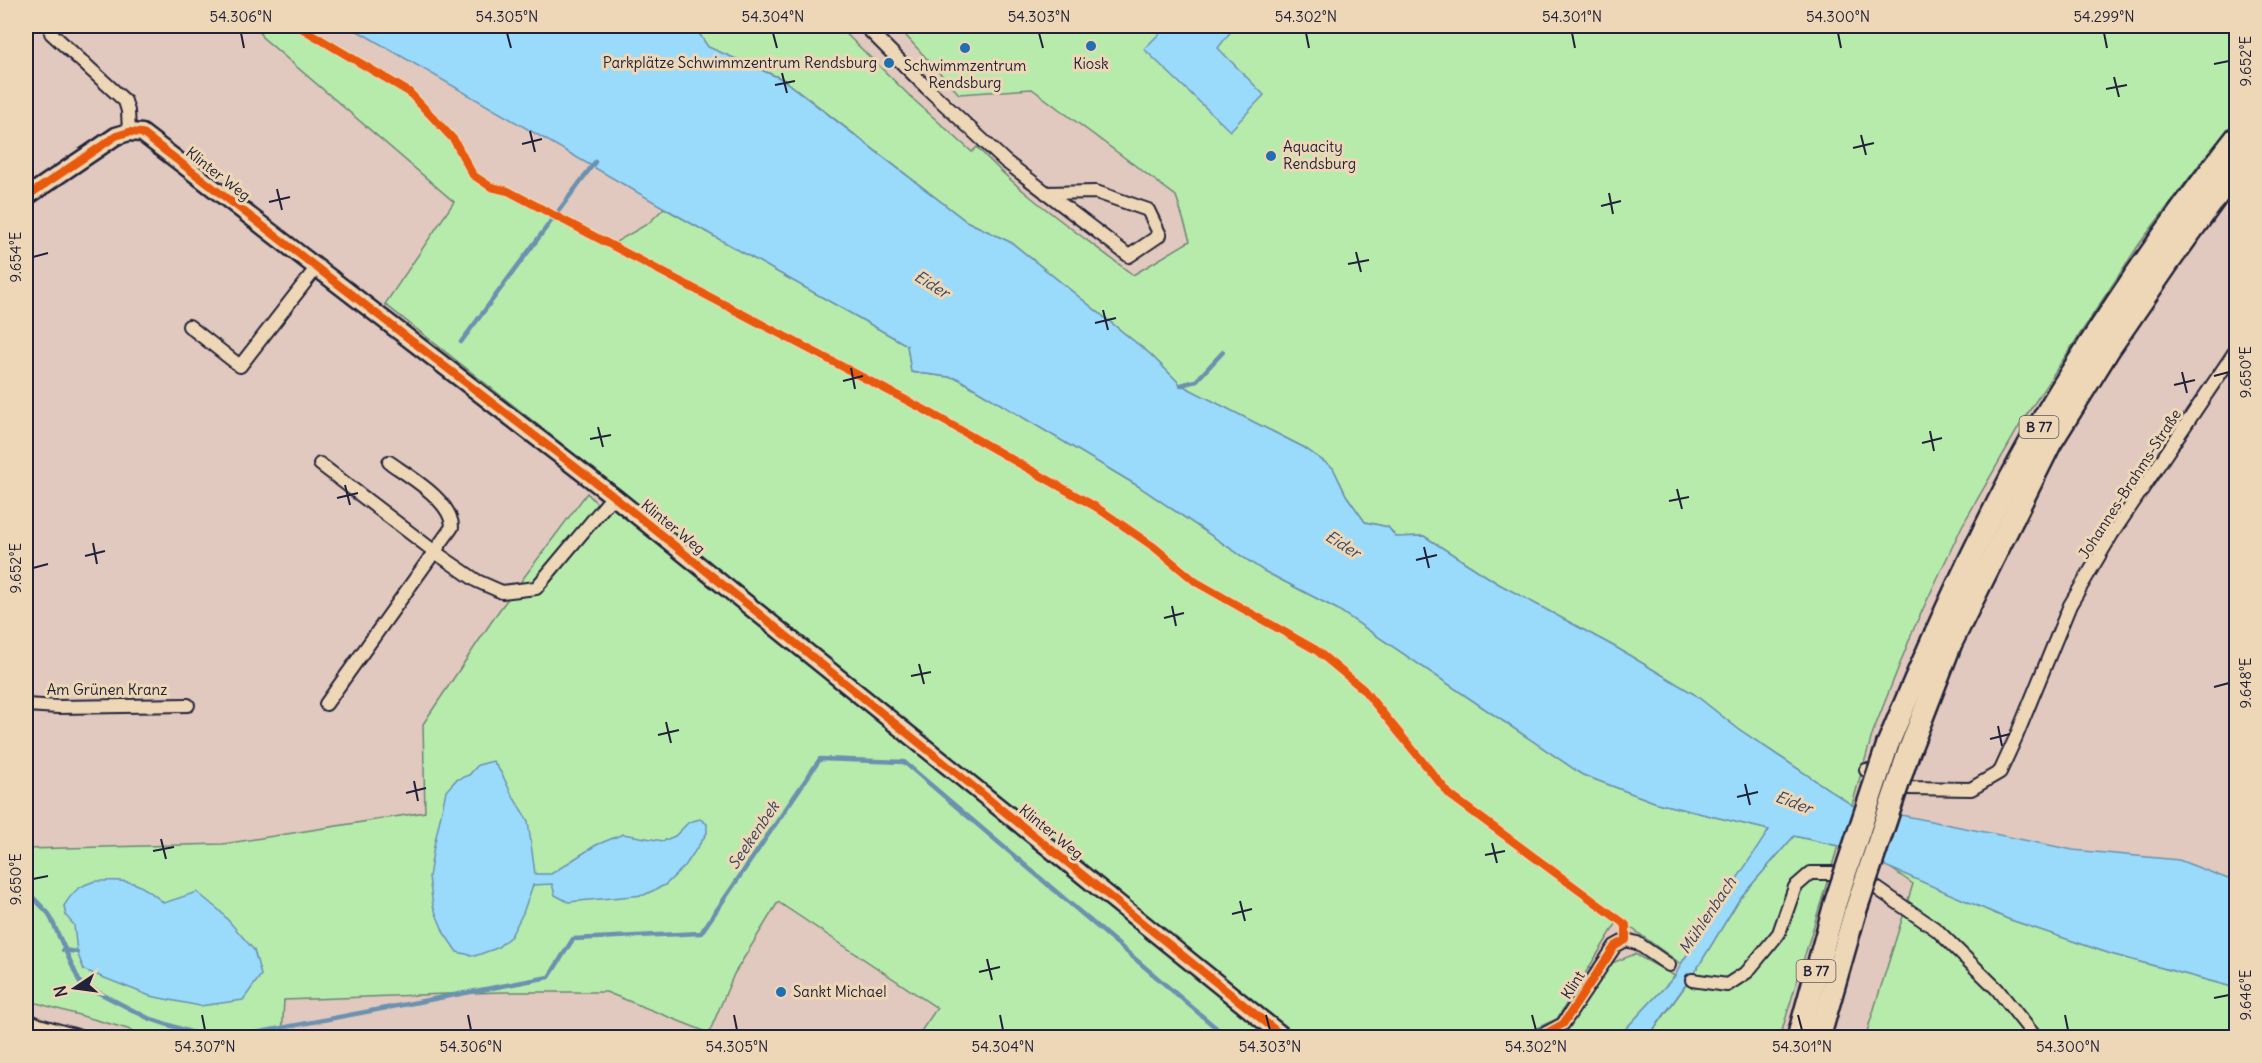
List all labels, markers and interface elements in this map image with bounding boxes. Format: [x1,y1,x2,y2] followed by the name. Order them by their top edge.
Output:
[210,7,272,26] text: 54.306°N
[476,7,538,26] text: 54.305°N
[742,7,804,26] text: 54.304°N
[1008,7,1070,26] text: 54.303°N
[1275,7,1337,26] text: 54.302°N
[1542,7,1602,26] text: 54.301°N
[1806,7,1870,26] text: 54.300°N
[2073,7,2135,26] text: 54.299°N
[2236,35,2255,86] text: 9.652°E
[1084,39,1098,53] marker: Kiosk
[958,41,972,55] marker: Schwimmzentrum Rendsburg
[603,53,877,72] place label: Parkplätze Schwimmzentrum Rendsburg
[1073,54,1109,73] place label: Kiosk
[882,56,896,70] marker: Parkplätze Schwimmzentrum Rendsburg
[904,56,1026,92] place label: Schwimmzentrum Rendsburg
[1283,137,1356,173] place label: Aquacity Rendsburg
[182,142,254,205] street label: Klinter Weg
[1264,149,1278,163] marker: Aquacity Rendsburg
[6,231,25,283] text: 9.654°E
[911,266,955,304] water label: Eider
[2236,346,2255,398] text: 9.650°E
[2074,405,2185,562] street label: Johannes-Brahms-Straße
[2020,416,2058,438] road number: B 77
[638,495,709,558] street label: Klinter Weg
[1322,526,1366,564] water label: Eider
[6,542,25,593] text: 9.652°E
[2236,657,2255,709] text: 9.648°E
[47,680,167,699] street label: Am Grünen Kranz
[1773,786,1817,819] water label: Eider
[723,796,784,873] water label: Seekenbek
[1016,800,1087,863] street label: Klinter Weg
[6,853,25,905] text: 9.650°E
[1674,872,1740,957] water label: Mühlenbach
[45,958,105,1018] north arrow
[1796,960,1836,982] road number: B 77
[1557,967,1589,1002] street label: Klint
[2236,969,2255,1021] text: 9.646°E
[793,982,887,1001] place label: Sankt Michael
[49,984,71,999] text: N
[774,985,788,999] marker: Sankt Michael
[174,1037,236,1056] text: 54.307°N
[440,1037,502,1056] text: 54.306°N
[706,1037,768,1056] text: 54.305°N
[972,1037,1034,1056] text: 54.304°N
[1239,1037,1301,1056] text: 54.303°N
[1505,1037,1567,1056] text: 54.302°N
[1772,1037,1832,1056] text: 54.301°N
[2036,1037,2100,1056] text: 54.300°N

